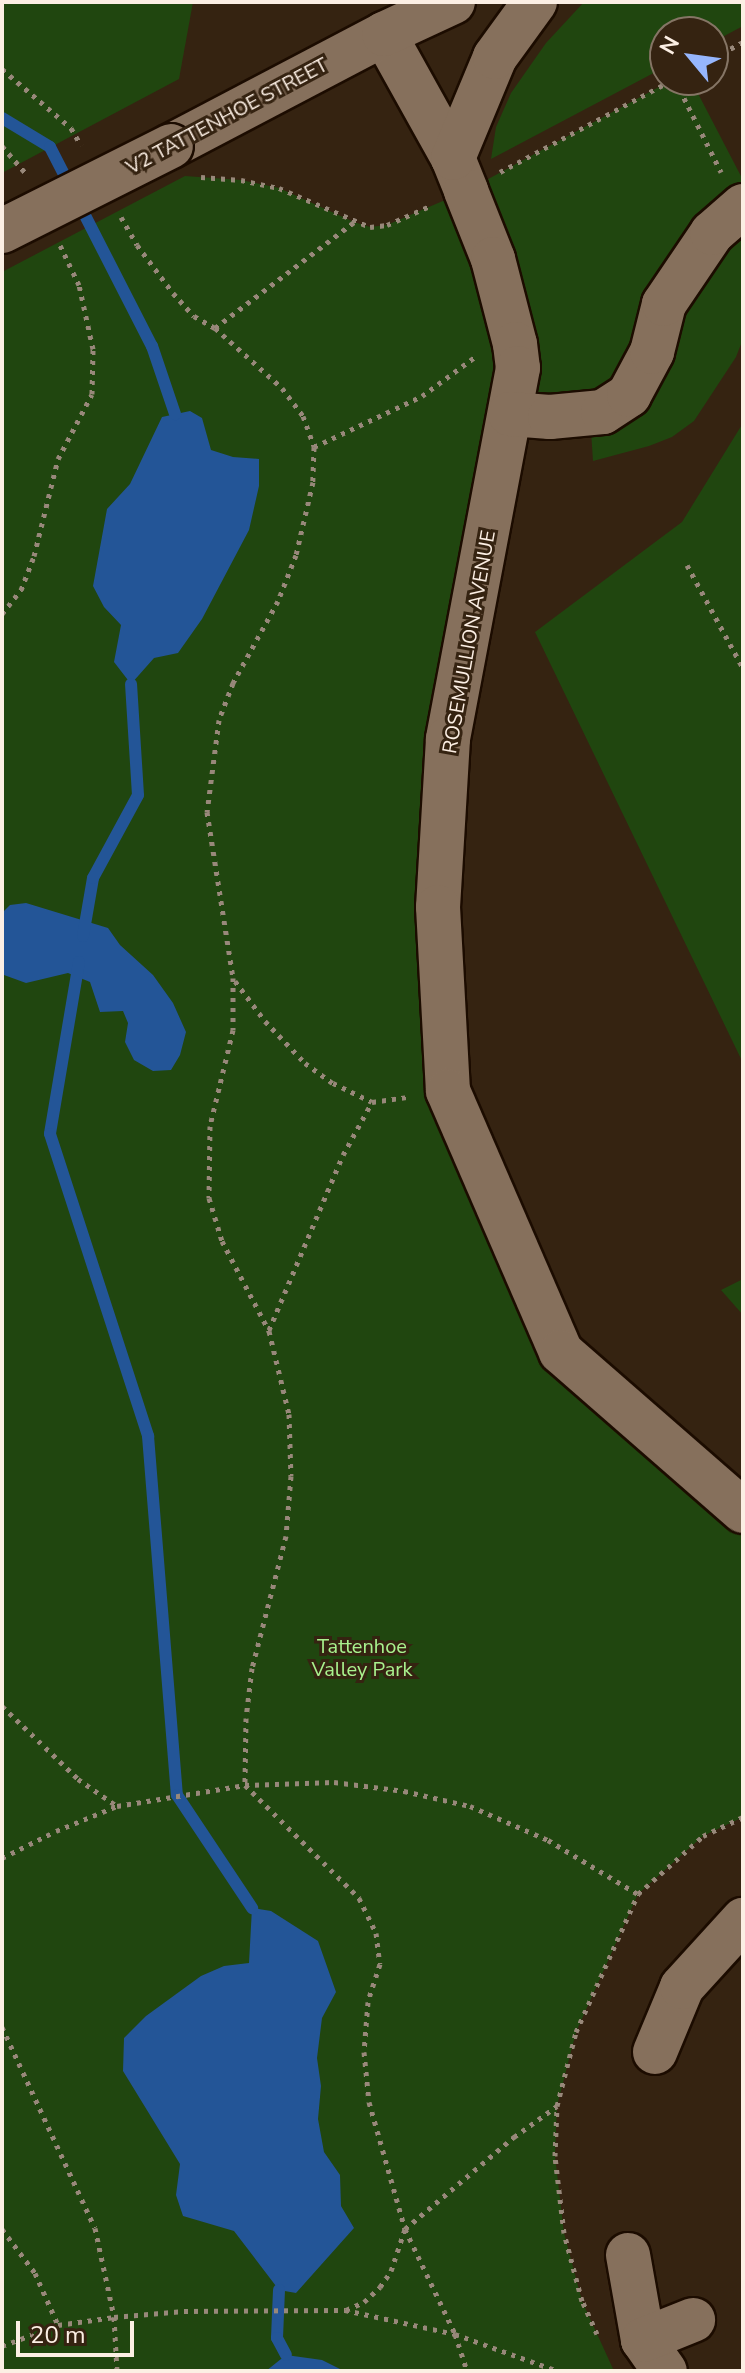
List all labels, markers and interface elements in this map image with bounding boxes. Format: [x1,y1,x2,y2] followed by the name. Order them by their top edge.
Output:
[649,16,729,96] north arrow
[653,31,687,60] text: N
[122,53,332,179] street label: V2 TATTENHOE STREET
[438,528,500,756] street label: ROSEMULLION AVENUE
[312,1635,412,1682] park label: Tattenhoe Valley Park
[20,2305,138,2355] scale bar
[30,2319,86,2351] text: 20 m

